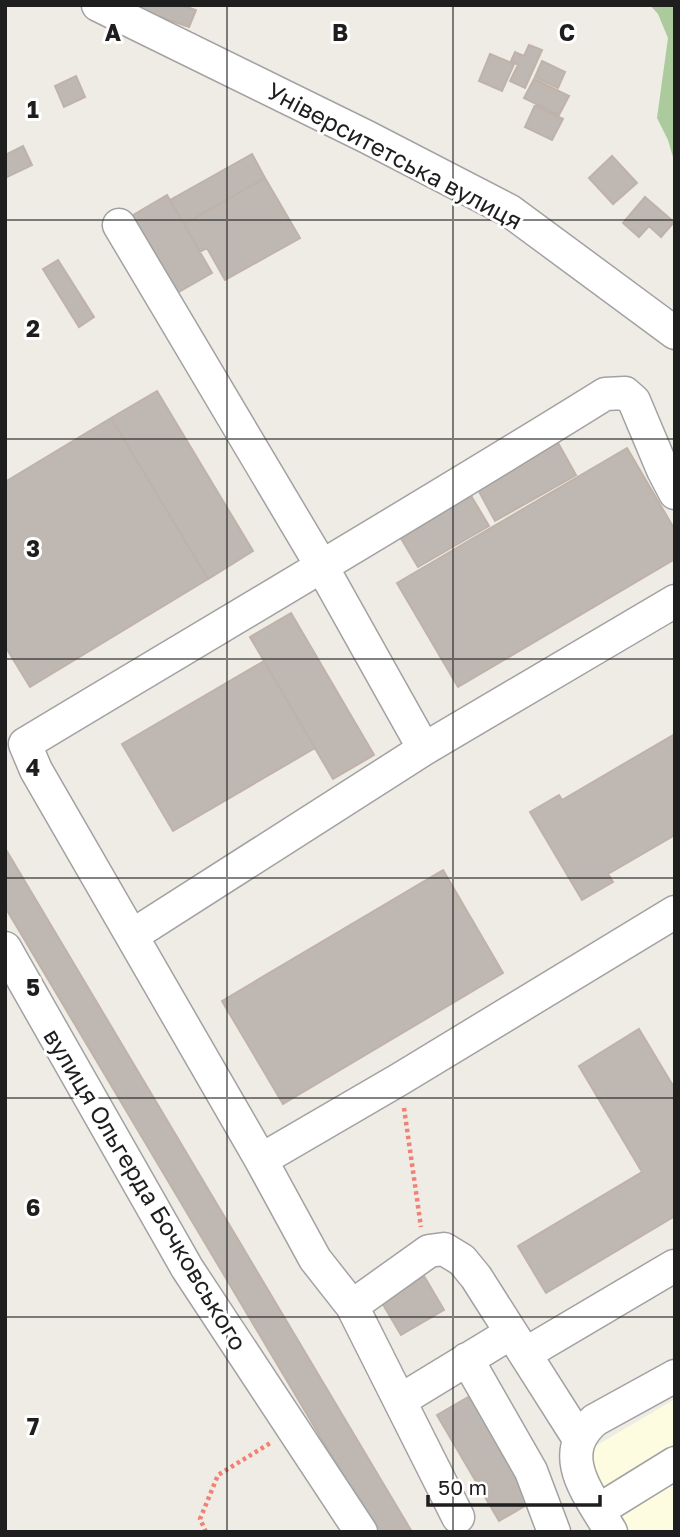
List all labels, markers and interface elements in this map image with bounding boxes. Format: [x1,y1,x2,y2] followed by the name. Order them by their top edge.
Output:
[105,18,122,46] text: A
[332,18,348,46] text: B
[559,18,575,46] text: C
[262,75,528,235] street label: Університетська вулиця
[27,95,39,123] text: 1
[26,314,40,342] text: 2
[26,534,40,562] text: 3
[26,753,40,781] text: 4
[26,973,40,1001] text: 5
[38,1023,254,1355] street label: вулиця Ольгерда Бочковського
[26,1193,40,1221] text: 6
[27,1412,39,1440] text: 7
[428,1464,600,1508] scale bar
[438,1474,487,1500] text: 50 m

